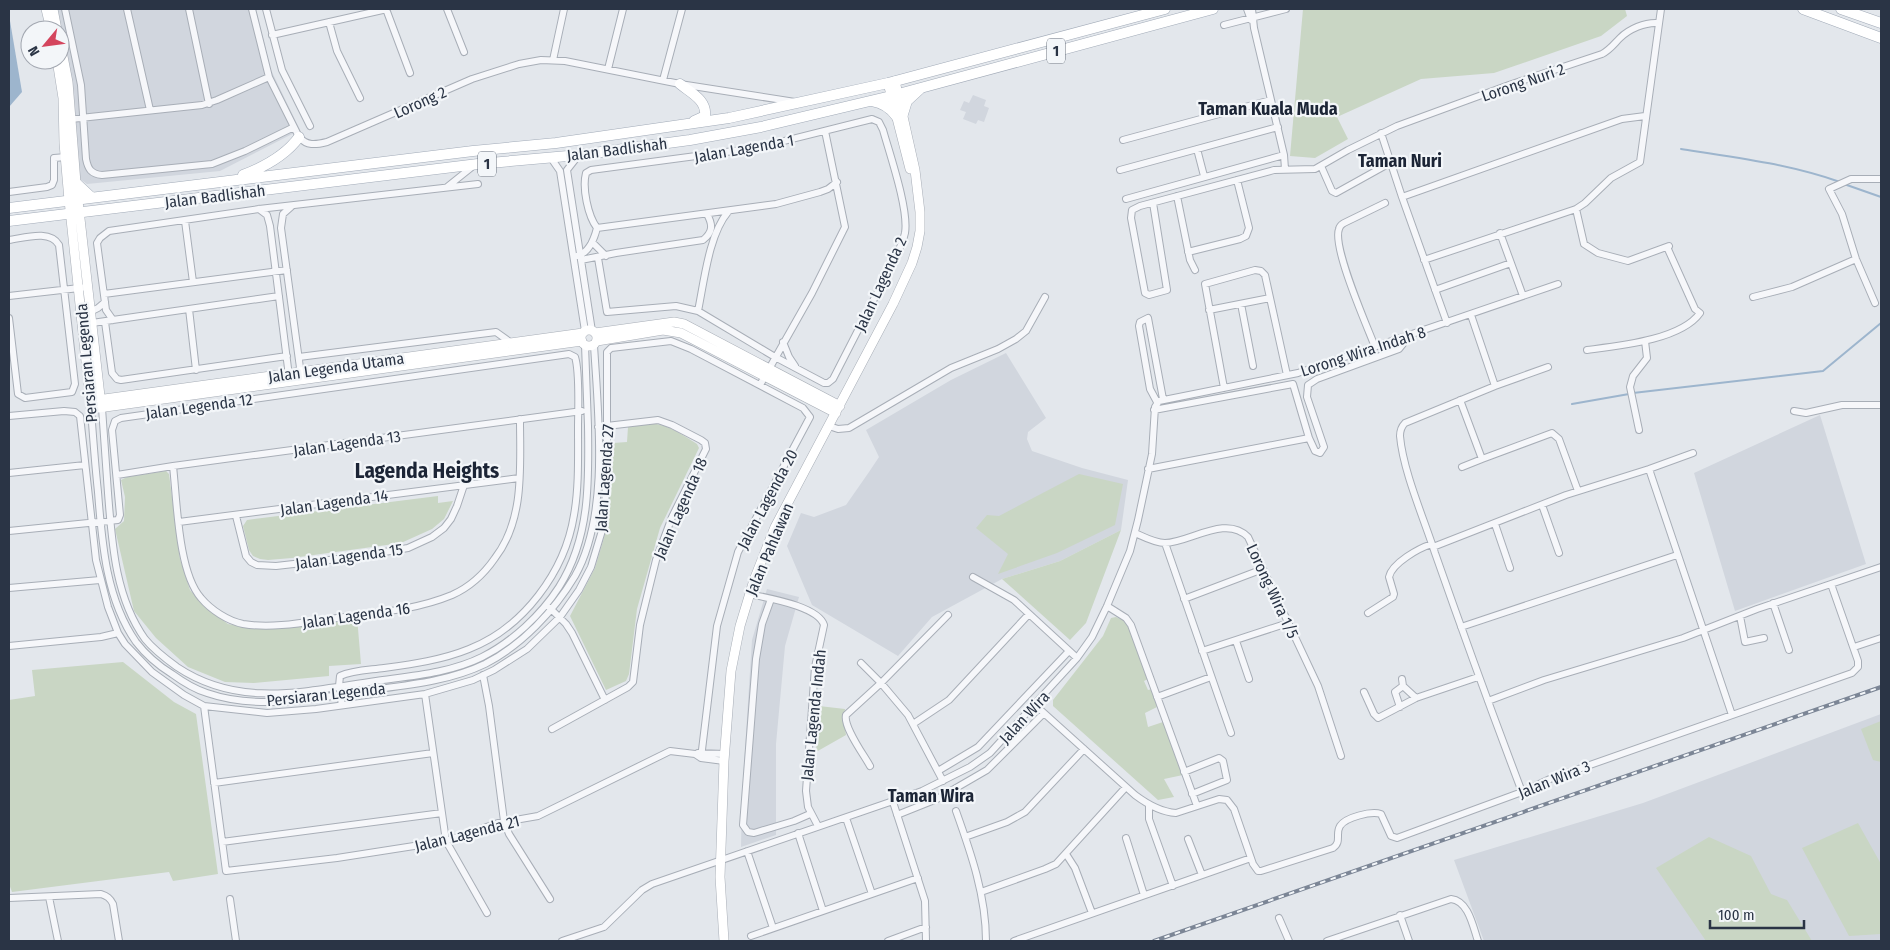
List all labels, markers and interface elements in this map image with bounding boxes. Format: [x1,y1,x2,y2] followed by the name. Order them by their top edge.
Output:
[20,20,70,70] north arrow
[1047,38,1065,64] road number: 1
[25,43,44,59] text: N
[1479,59,1567,106] street label: Lorong Nuri 2
[391,82,449,122] street label: Lorong 2
[1198,98,1338,120] district label: Taman Kuala Muda
[693,130,795,167] street label: Jalan Lagenda 1
[566,134,668,165] street label: Jalan Badlishah
[1358,150,1442,172] district label: Taman Nuri
[478,152,496,176] road number: 1
[164,181,266,212] street label: Jalan Badlishah
[850,234,911,334] street label: Jalan Lagenda 2
[72,302,101,423] street label: Persiaran Legenda
[1298,322,1428,381] street label: Lorong Wira Indah 8
[267,349,405,386] street label: Jalan Legenda Utama
[144,390,254,423] street label: Jalan Legenda 12
[591,423,618,533] street label: Jalan Lagenda 27
[292,427,402,460] street label: Jalan Lagenda 13
[733,446,802,552] street label: Jalan Lagenda 20
[650,455,711,562] street label: Jalan Lagenda 18
[355,458,499,484] district label: Lagenda Heights
[279,485,389,519] street label: Jalan Lagenda 14
[741,500,797,598] street label: Jalan Pahlawan
[294,540,404,573] street label: Jalan Lagenda 15
[1242,541,1303,641] street label: Lorong Wira 1/5
[301,599,411,632] street label: Jalan Lagenda 16
[797,648,830,782] street label: Jalan Lagenda Indah
[266,679,387,710] street label: Persiaran Legenda
[995,687,1054,748] street label: Jalan Wira
[1515,756,1593,803] street label: Jalan Wira 3
[888,785,974,807] district label: Taman Wira
[413,811,522,856] street label: Jalan Lagenda 21
[1710,898,1804,930] scale bar
[1718,906,1755,924] text: 100 m

